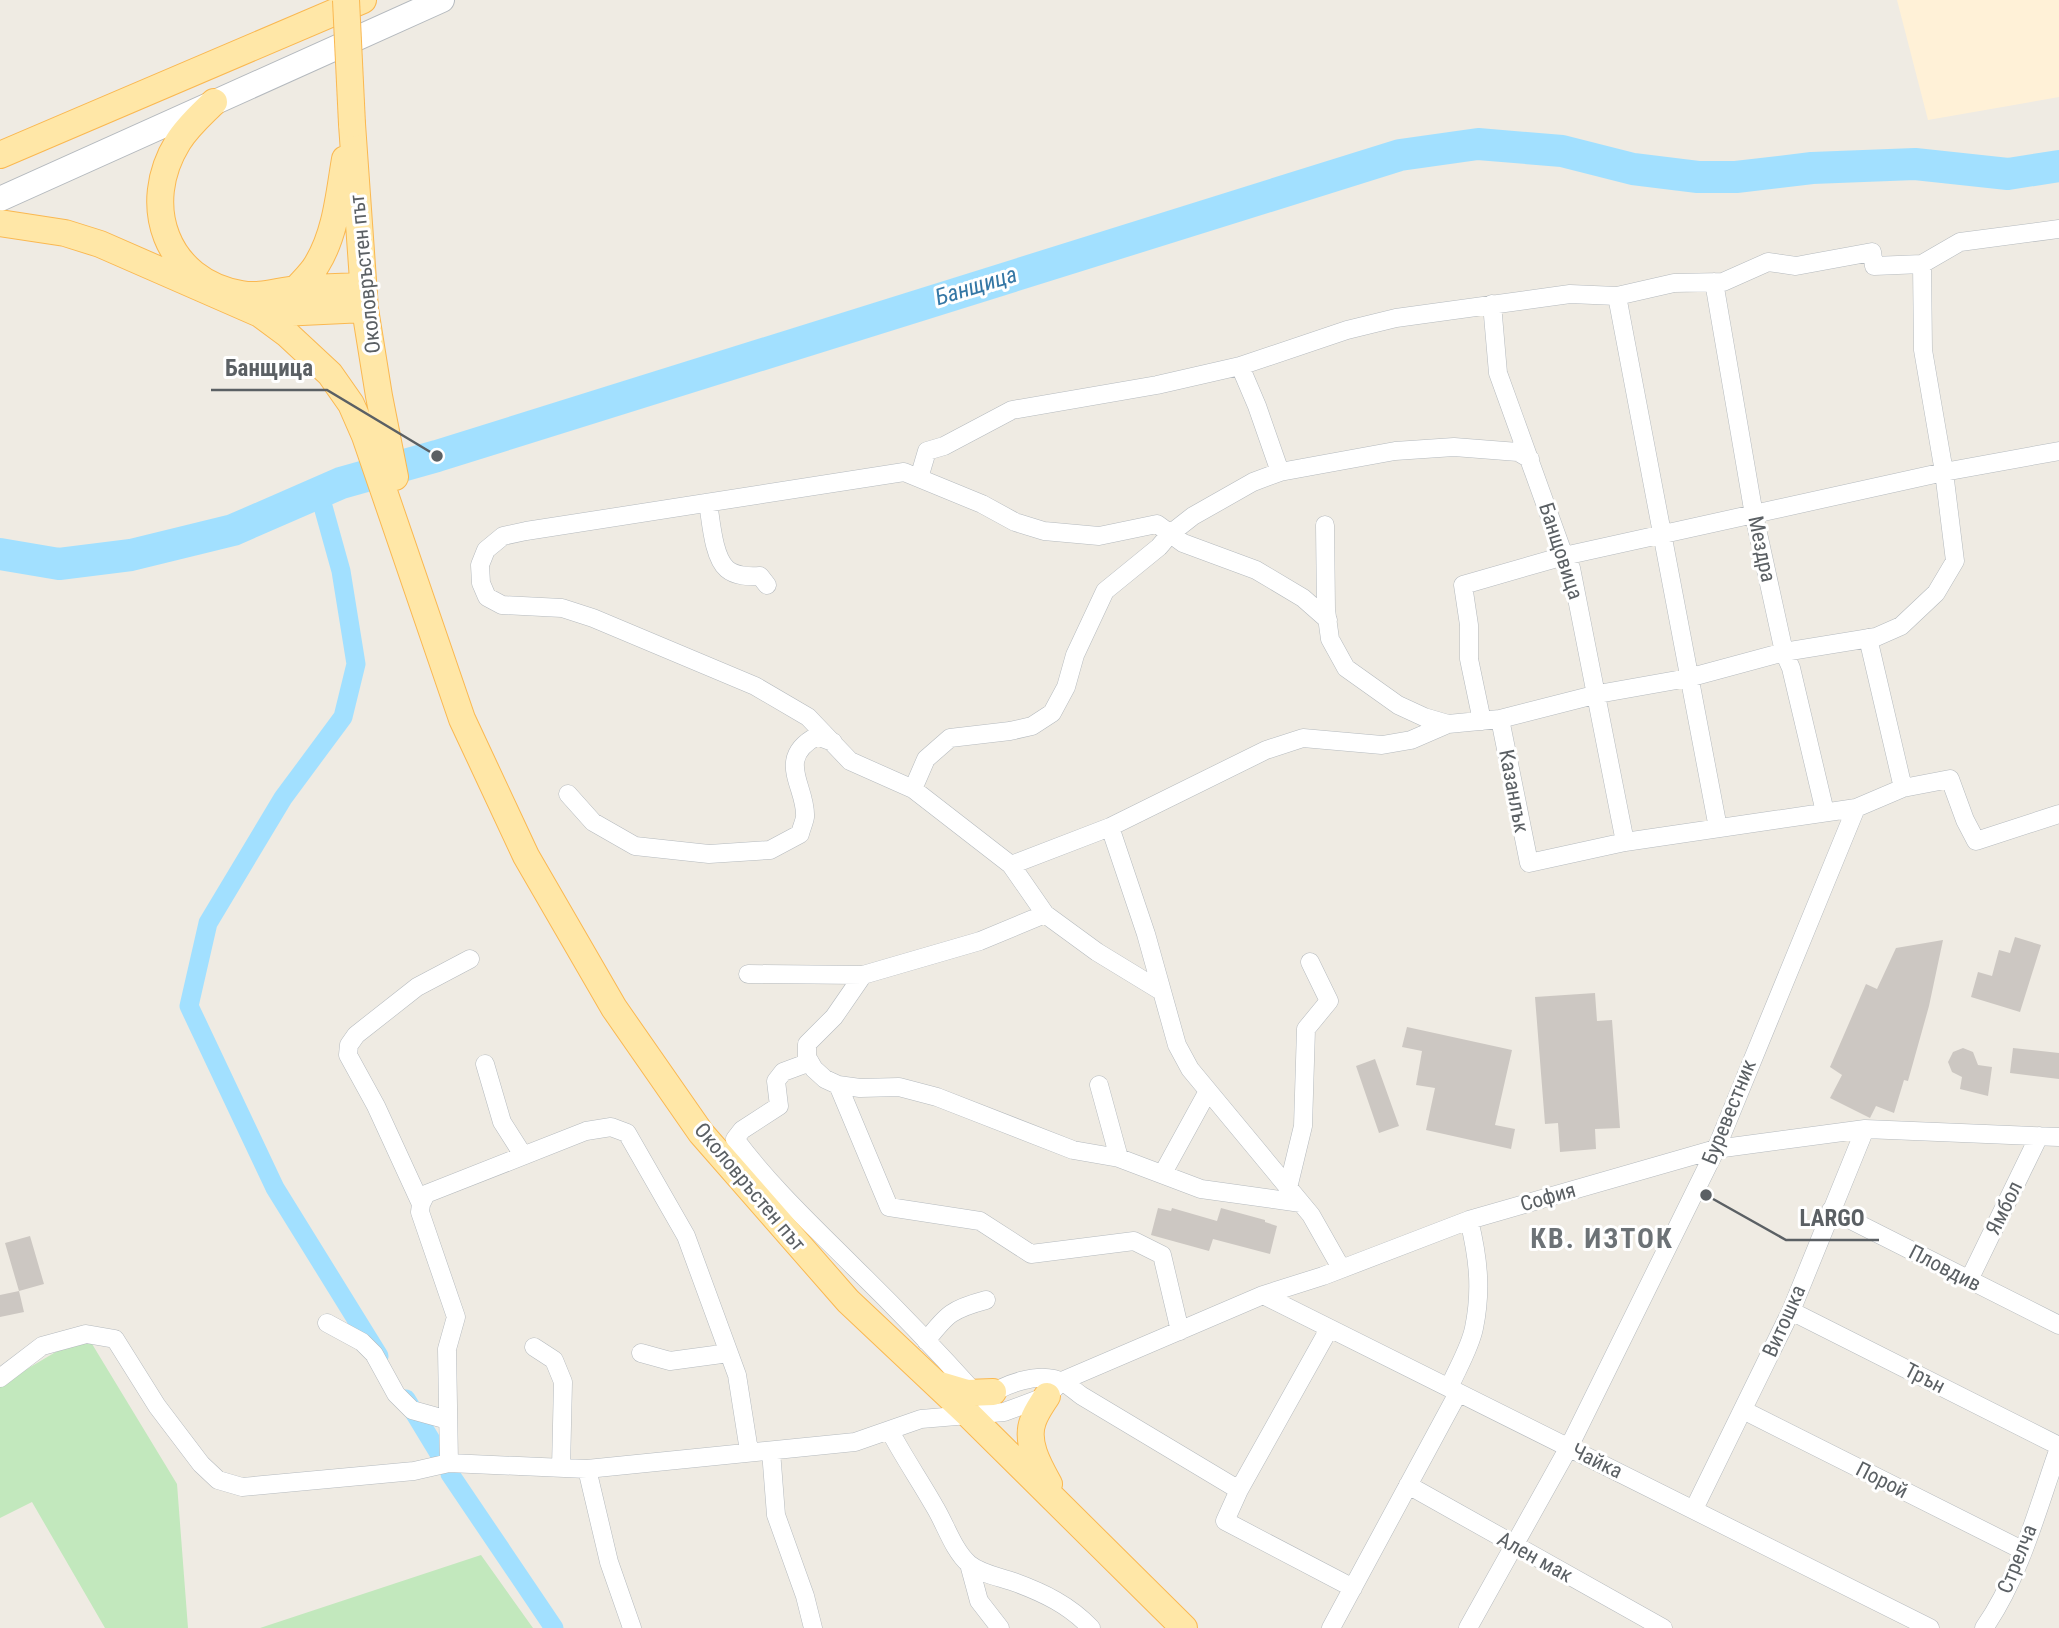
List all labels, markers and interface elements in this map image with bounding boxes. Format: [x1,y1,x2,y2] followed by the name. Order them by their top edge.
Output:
[345,193,385,355] street label: Околовръстен път
[932,261,1020,311] water label: Банщица
[211,346,327,390] callout: Банщица
[225,355,313,382] text: Банщица
[1534,500,1588,602] street label: Банщовица
[1743,514,1781,584] street label: Мездра
[1494,747,1534,835] street label: Казанлък
[1697,1056,1761,1168] street label: Буревестник
[689,1118,811,1256] street label: Околовръстен път
[1981,1177,2027,1239] street label: Ямбол
[1518,1178,1578,1216] street label: София
[1786,1196,1879,1240] callout: LARGO
[1799,1205,1865,1232] text: LARGO
[1530,1222,1674,1255] district label: КВ. ИЗТОК
[1905,1240,1985,1296] street label: Пловдив
[1758,1281,1810,1361] street label: Витошка
[1901,1358,1949,1398] street label: Трън
[1568,1438,1626,1484] street label: Чайка
[1852,1457,1912,1503] street label: Порой
[1992,1521,2042,1597] street label: Стрелча
[1493,1527,1577,1587] street label: Ален мак

